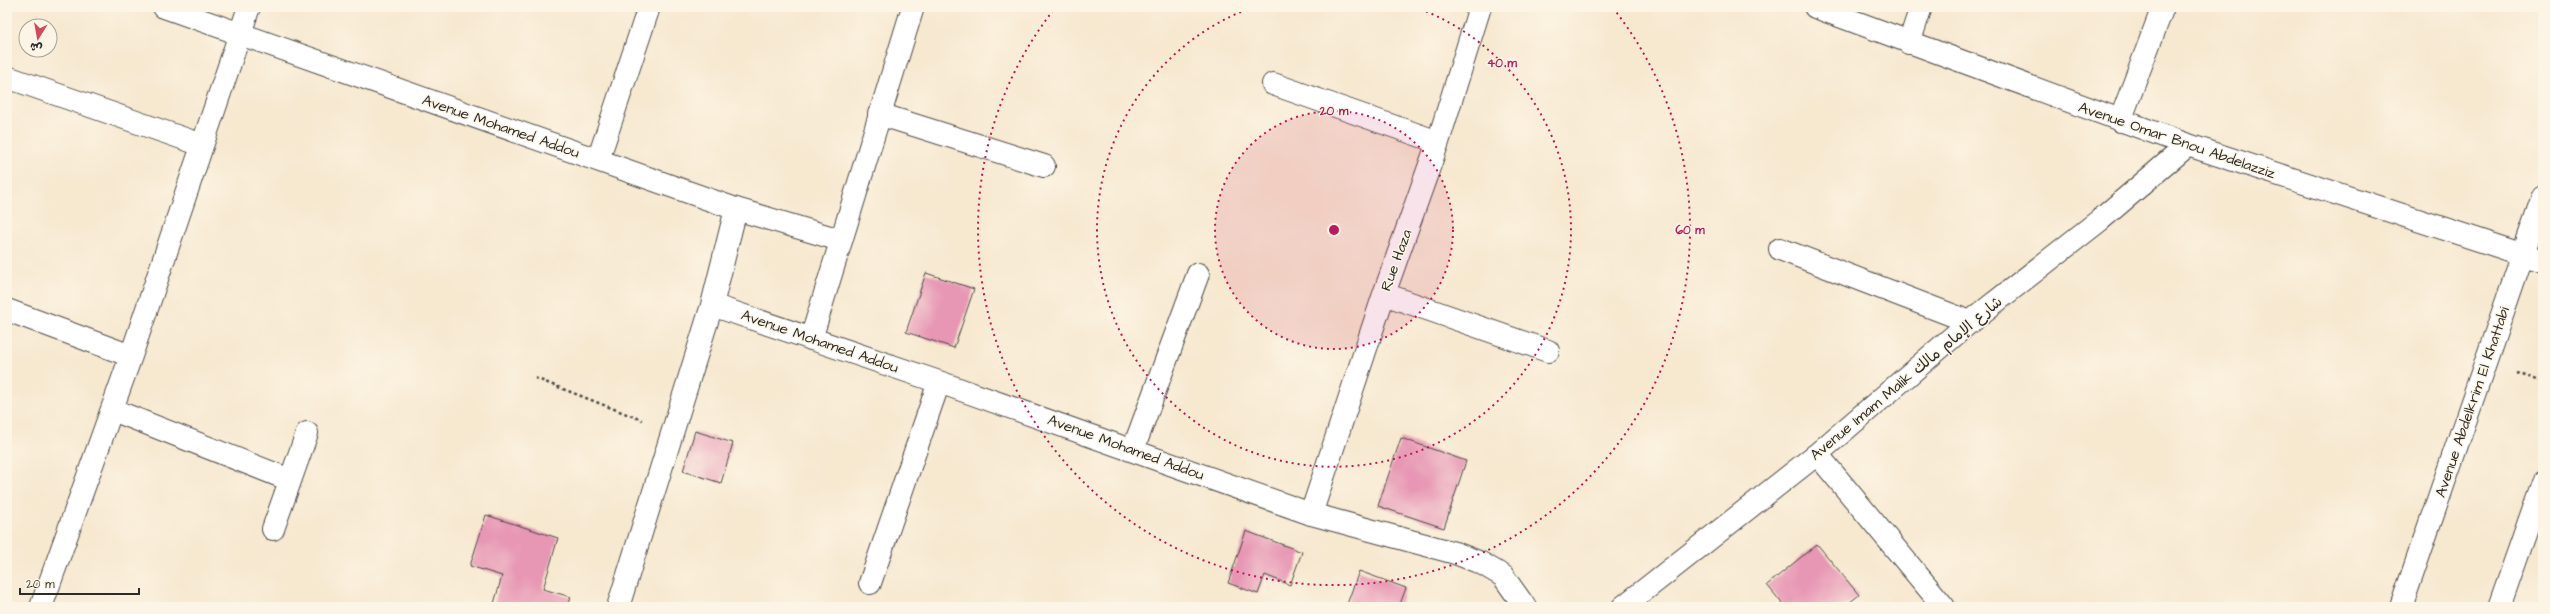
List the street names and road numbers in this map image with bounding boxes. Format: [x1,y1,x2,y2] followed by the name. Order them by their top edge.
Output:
[419,90,583,163] street label: Avenue Mohamed Addou
[2076,97,2279,184] street label: Avenue Omar Bnou Abdelazziz
[1376,226,1417,294] street label: Rue Haza
[1806,291,2007,465] street label: Avenue Imam Malik شارع الإمام مالك
[2430,303,2515,500] street label: Avenue Abdelkrim El Khattabi
[738,305,902,378] street label: Avenue Mohamed Addou
[1045,409,1207,486] street label: Avenue Mohamed Addou

